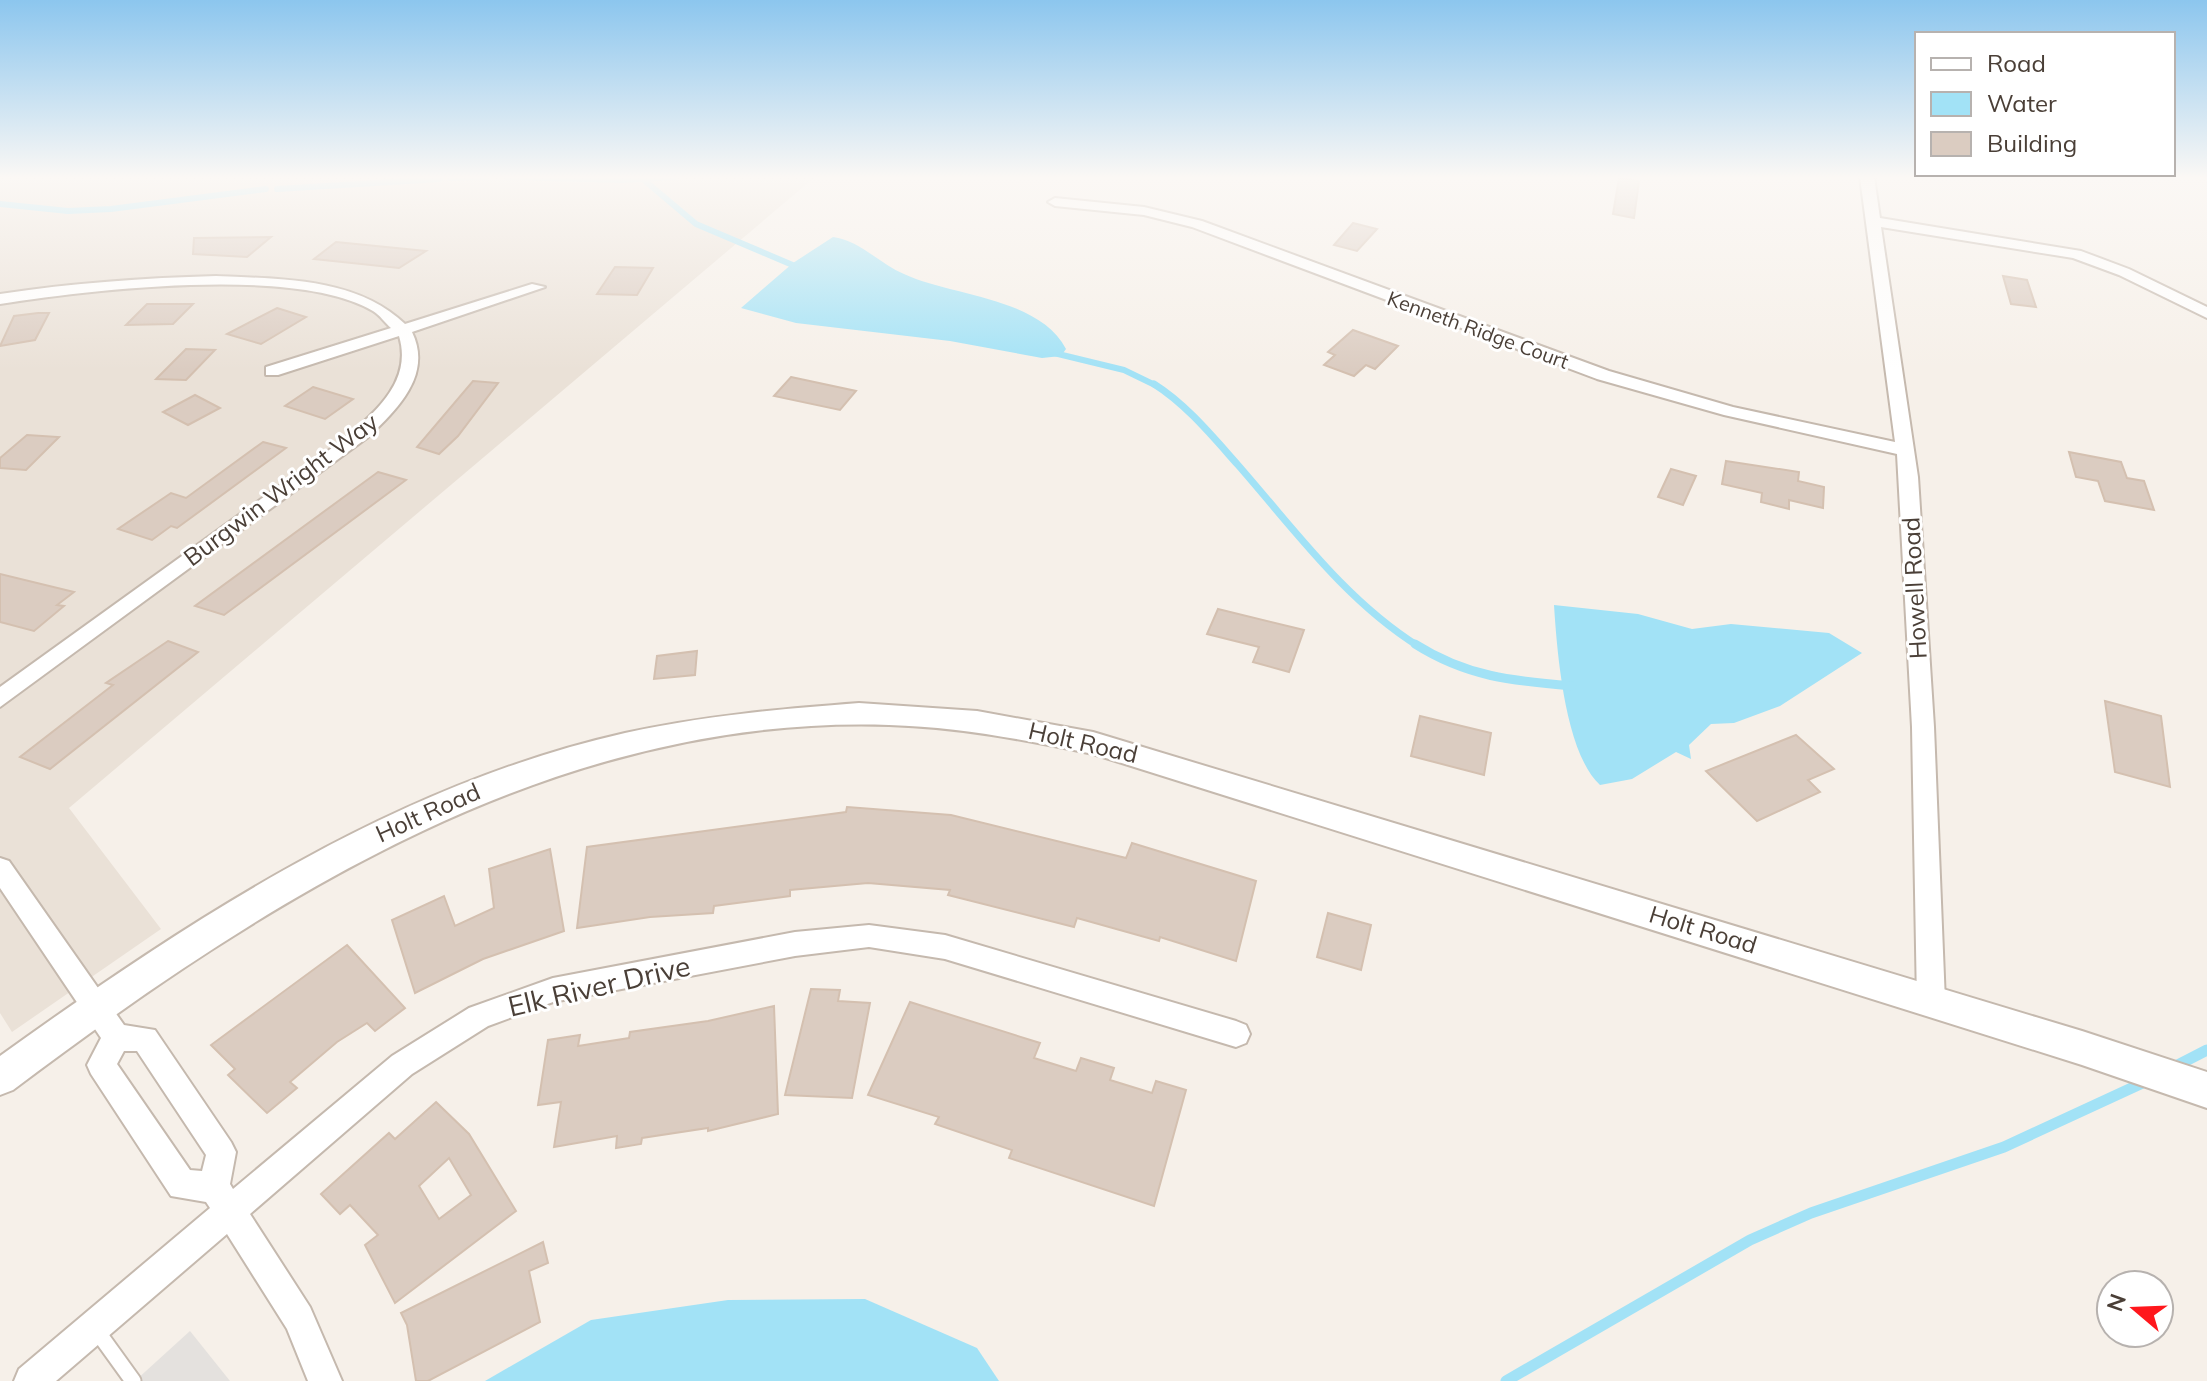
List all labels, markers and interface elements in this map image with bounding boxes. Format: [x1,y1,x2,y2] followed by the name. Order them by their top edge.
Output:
[1915,32,2175,176] legend
[1987,48,2046,78] text: Road
[1987,88,2057,118] text: Water
[1987,128,2077,158] text: Building
[1384,285,1572,374] street label: Kenneth Ridge Court
[177,406,384,572] street label: Burgwin Wright Way
[1895,516,1933,660] street label: Howell Road
[1026,715,1141,769] street label: Holt Road
[371,776,485,848] street label: Holt Road
[1646,898,1761,960] street label: Holt Road
[504,948,693,1023] street label: Elk River Drive
[2095,1269,2175,1349] north arrow
[2100,1290,2132,1315] text: N

